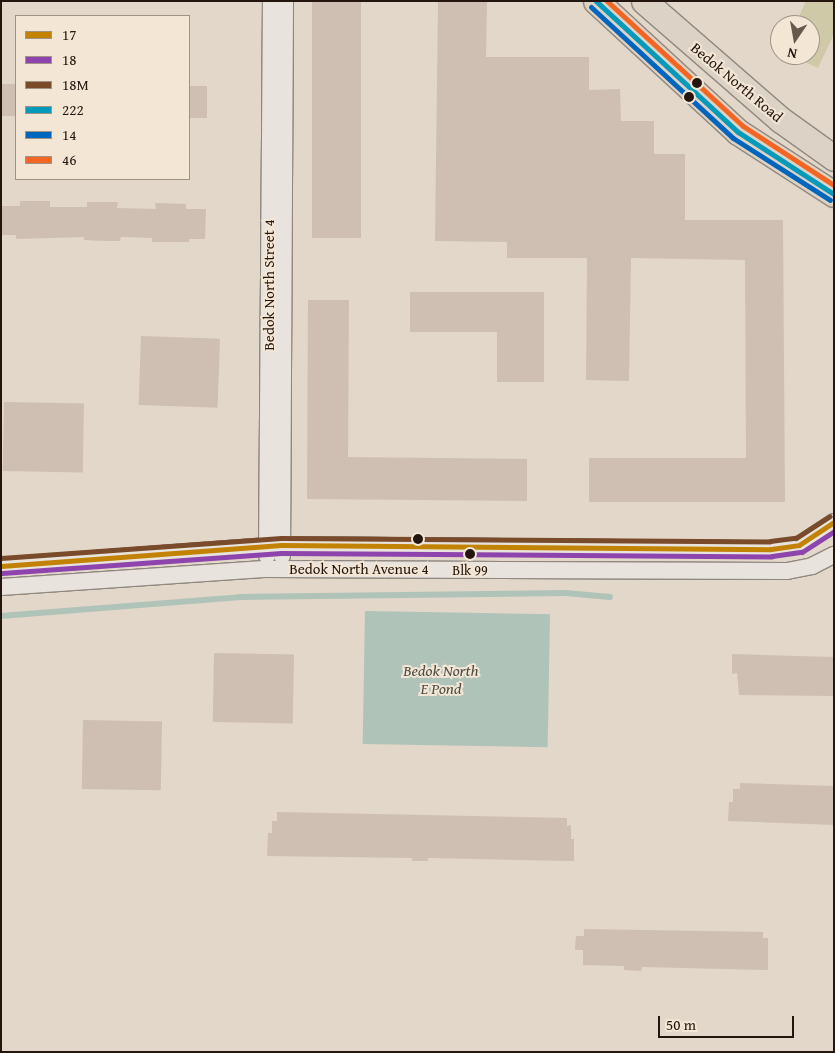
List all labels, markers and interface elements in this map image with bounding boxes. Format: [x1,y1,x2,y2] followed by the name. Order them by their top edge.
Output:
[15,15,190,180] legend
[770,15,820,65] north arrow
[62,24,76,45] text: 17
[687,38,787,126] street label: Bedok North Road
[785,43,799,64] text: N
[62,49,76,70] text: 18
[62,74,89,95] text: 18M
[692,78,702,88] unlabelled marker
[684,92,694,102] unlabelled marker
[62,99,84,120] text: 222
[62,124,76,145] text: 14
[62,149,76,170] text: 46
[260,219,278,351] street label: Bedok North Street 4
[413,534,423,544] unlabelled marker
[465,549,475,559] marker: Blk 99
[289,560,429,578] street label: Bedok North Avenue 4
[452,562,488,578] place label: Blk 99
[403,660,479,698] water label: Bedok North E Pond
[660,1006,796,1038] scale bar
[666,1014,696,1035] text: 50 m

